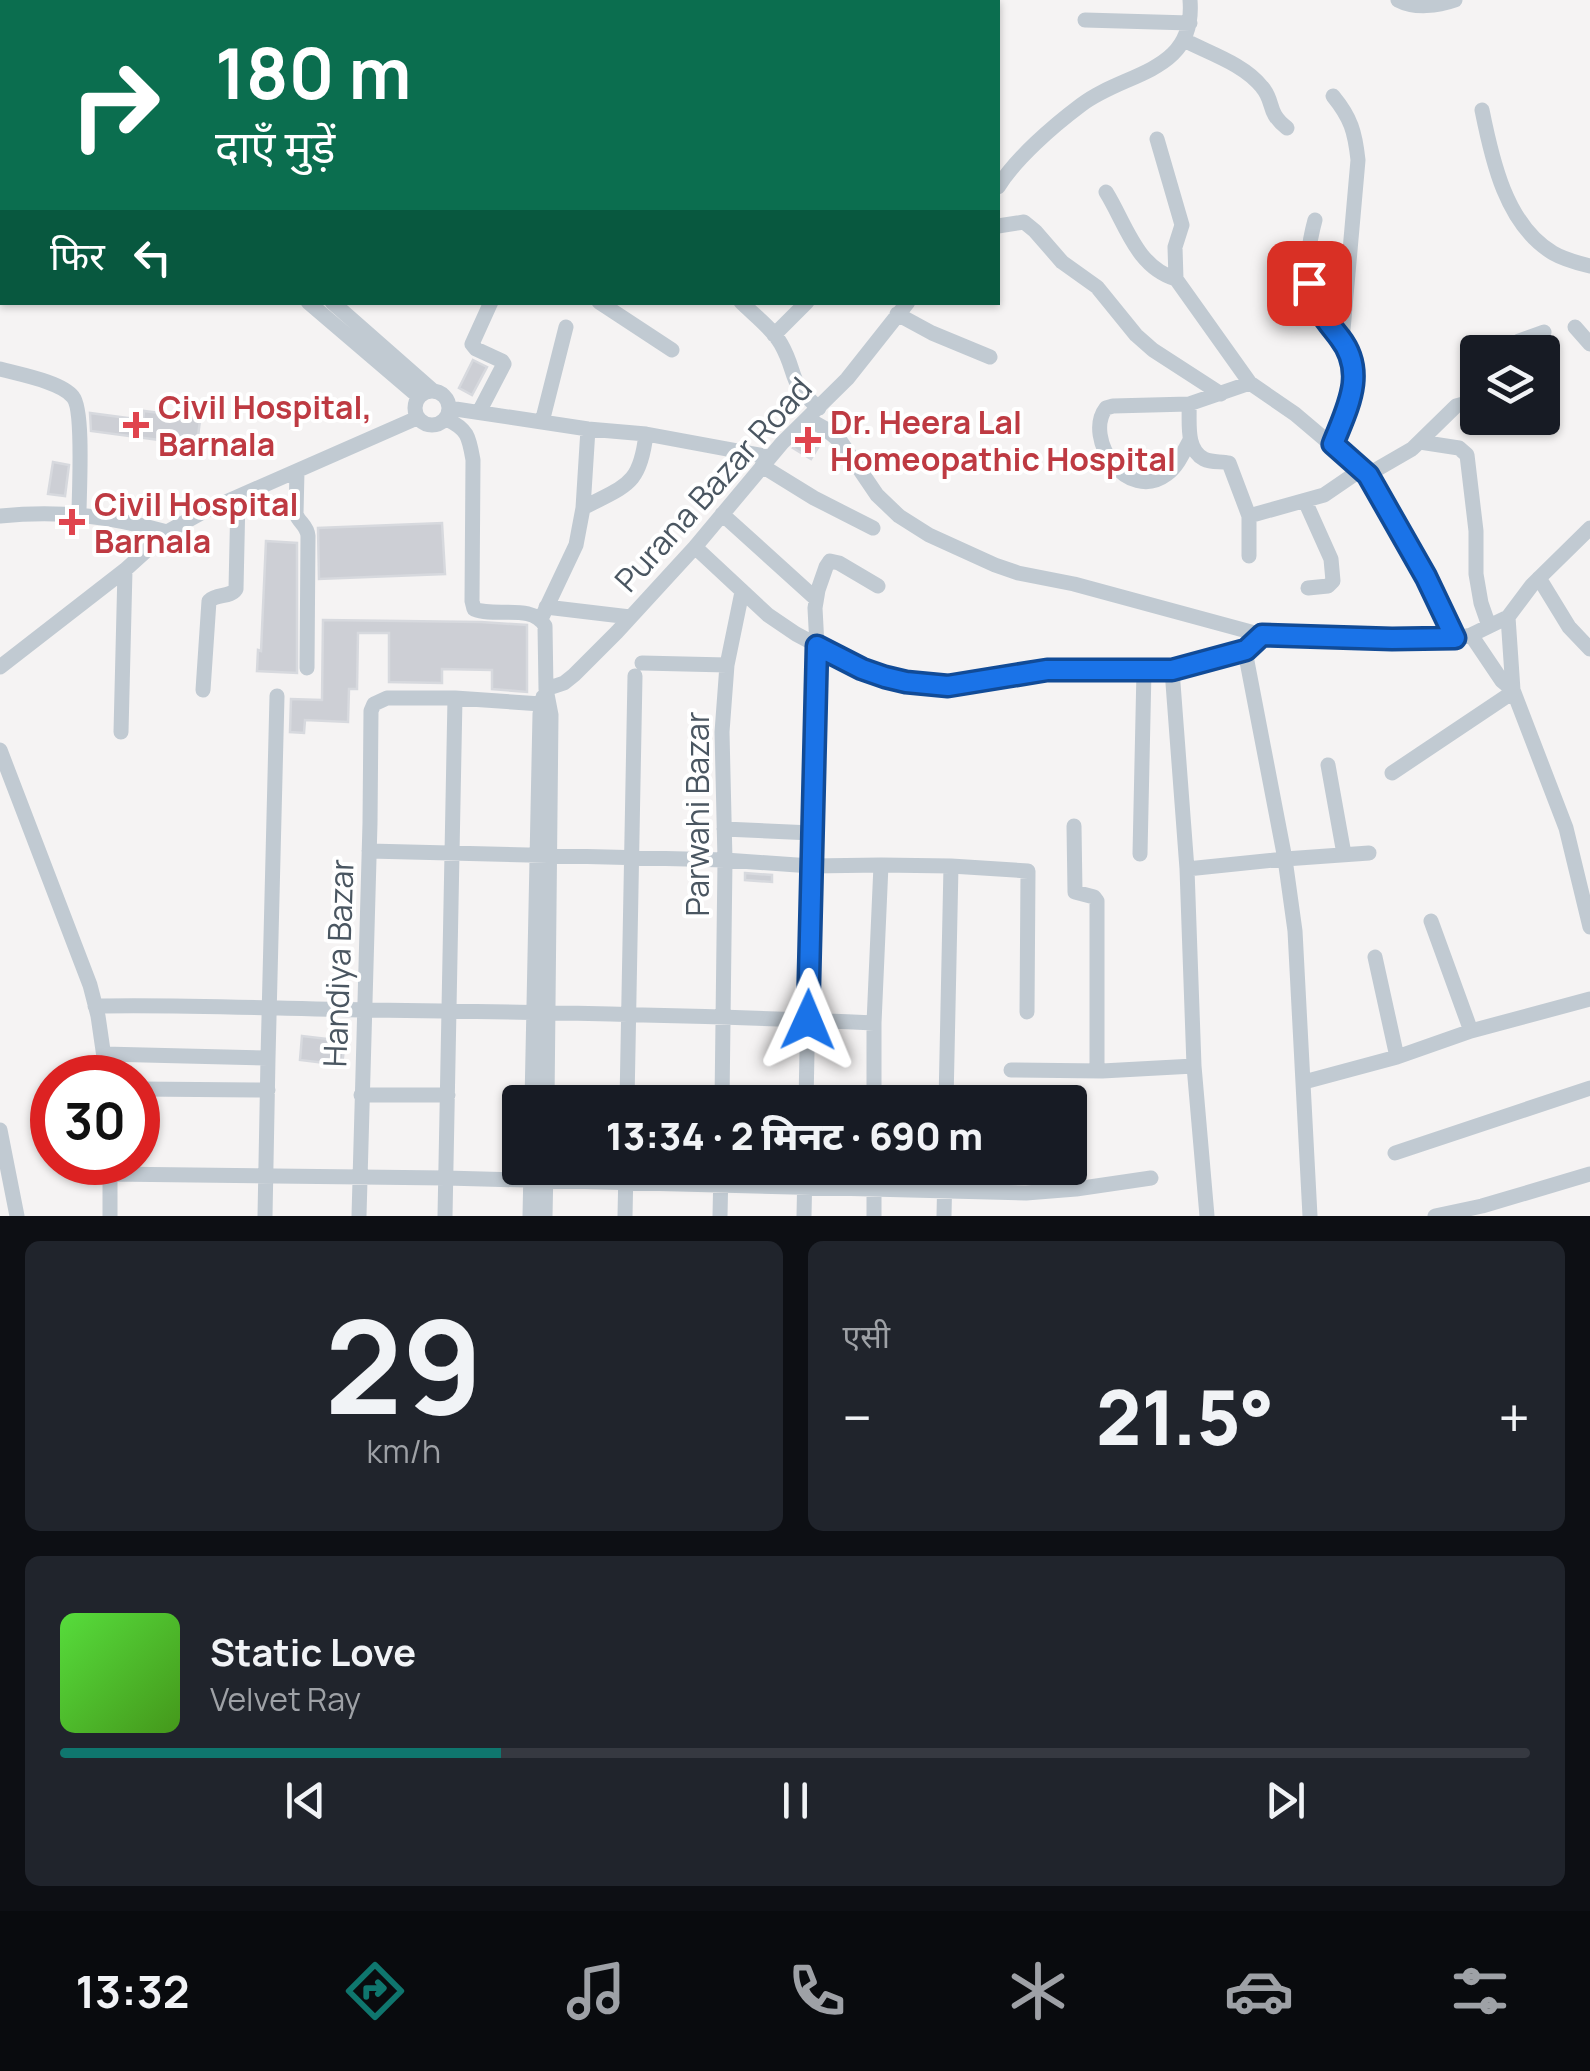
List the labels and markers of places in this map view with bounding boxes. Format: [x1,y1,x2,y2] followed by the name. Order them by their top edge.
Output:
[1267,241,1352,326] pin
[158,385,372,466] place label: Civil Hospital, Barnala
[830,400,1176,481] place label: Dr. Heera Lal Homeopathic Hospital
[123,412,149,438] marker: Civil Hospital, Barnala
[795,427,821,453] marker: Dr. Heera Lal Homeopathic Hospital
[94,482,298,563] place label: Civil Hospital Barnala
[59,509,85,535] marker: Civil Hospital Barnala

